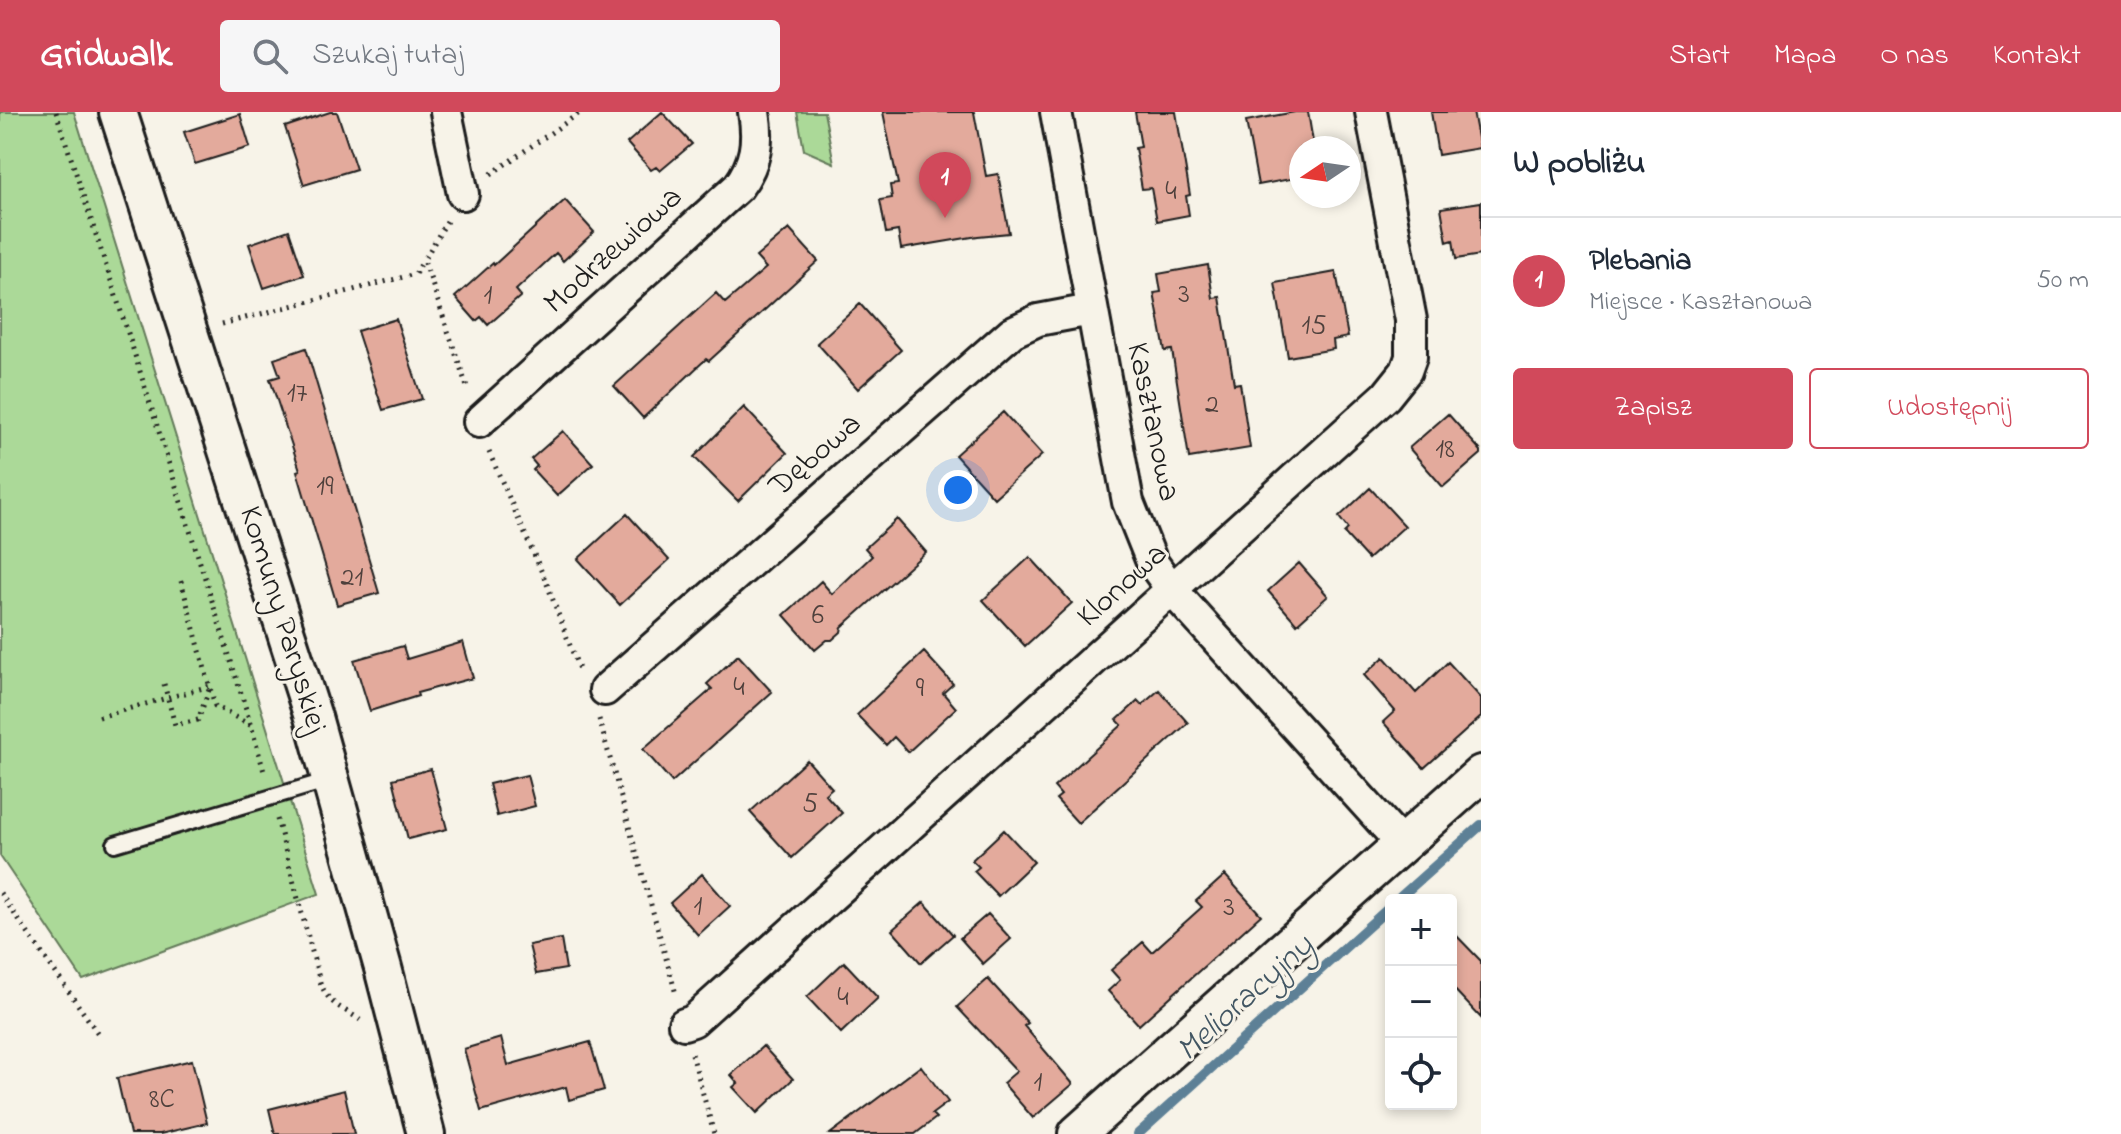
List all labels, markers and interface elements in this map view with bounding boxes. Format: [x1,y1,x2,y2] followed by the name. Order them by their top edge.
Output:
[220,20,780,92] search box
[40,28,172,84] text: Gridwalk
[248,34,292,78] icon: search
[312,34,463,78] text: Szukaj tutaj
[1669,36,1730,77] text: Start
[1774,36,1836,77] text: Mapa
[1880,36,1949,77] text: O nas
[1993,36,2081,77] text: Kontakt
[1289,136,1361,208] north arrow
[1513,139,1645,189] text: W pobliżu
[919,152,971,218] pin: 1
[1165,172,1177,213] house number: 4
[534,176,694,326] street label: Modrzewiowa
[1589,240,1691,284] text: Plebania
[1535,262,1543,300] text: 1
[2036,262,2089,300] text: 50 m
[1178,275,1190,316] house number: 3
[484,276,493,317] house number: 1
[1589,284,1812,322] text: Miejsce · Kasztanowa
[1302,306,1326,347] house number: 15
[1112,338,1192,506] street label: Kasztanowa
[1513,368,1793,449] button: Zapisz
[1809,368,2089,449] button: Udostępnij
[287,374,308,415] house number: 17
[1205,385,1219,426] house number: 2
[758,402,873,510] street label: Dębowa
[1435,430,1455,471] house number: 18
[316,467,334,508] house number: 19
[938,470,978,510] your location
[225,501,339,740] street label: Komuny Paryskiej
[1067,532,1179,640] street label: Klonowa
[341,558,364,599] house number: 21
[812,596,824,637] house number: 6
[733,668,745,709] house number: 4
[916,669,925,710] house number: 9
[802,784,818,825] house number: 5
[694,887,703,928] house number: 1
[1223,888,1235,929] house number: 3
[1385,894,1457,1110] map controls
[1385,894,1457,966] button: +
[1166,923,1327,1075] water label: Melioracyjny
[1385,966,1457,1038] button: −
[837,978,849,1019] house number: 4
[1385,1038,1457,1110] button: locate
[1034,1063,1043,1104] house number: 1
[149,1080,175,1121] house number: 8C

